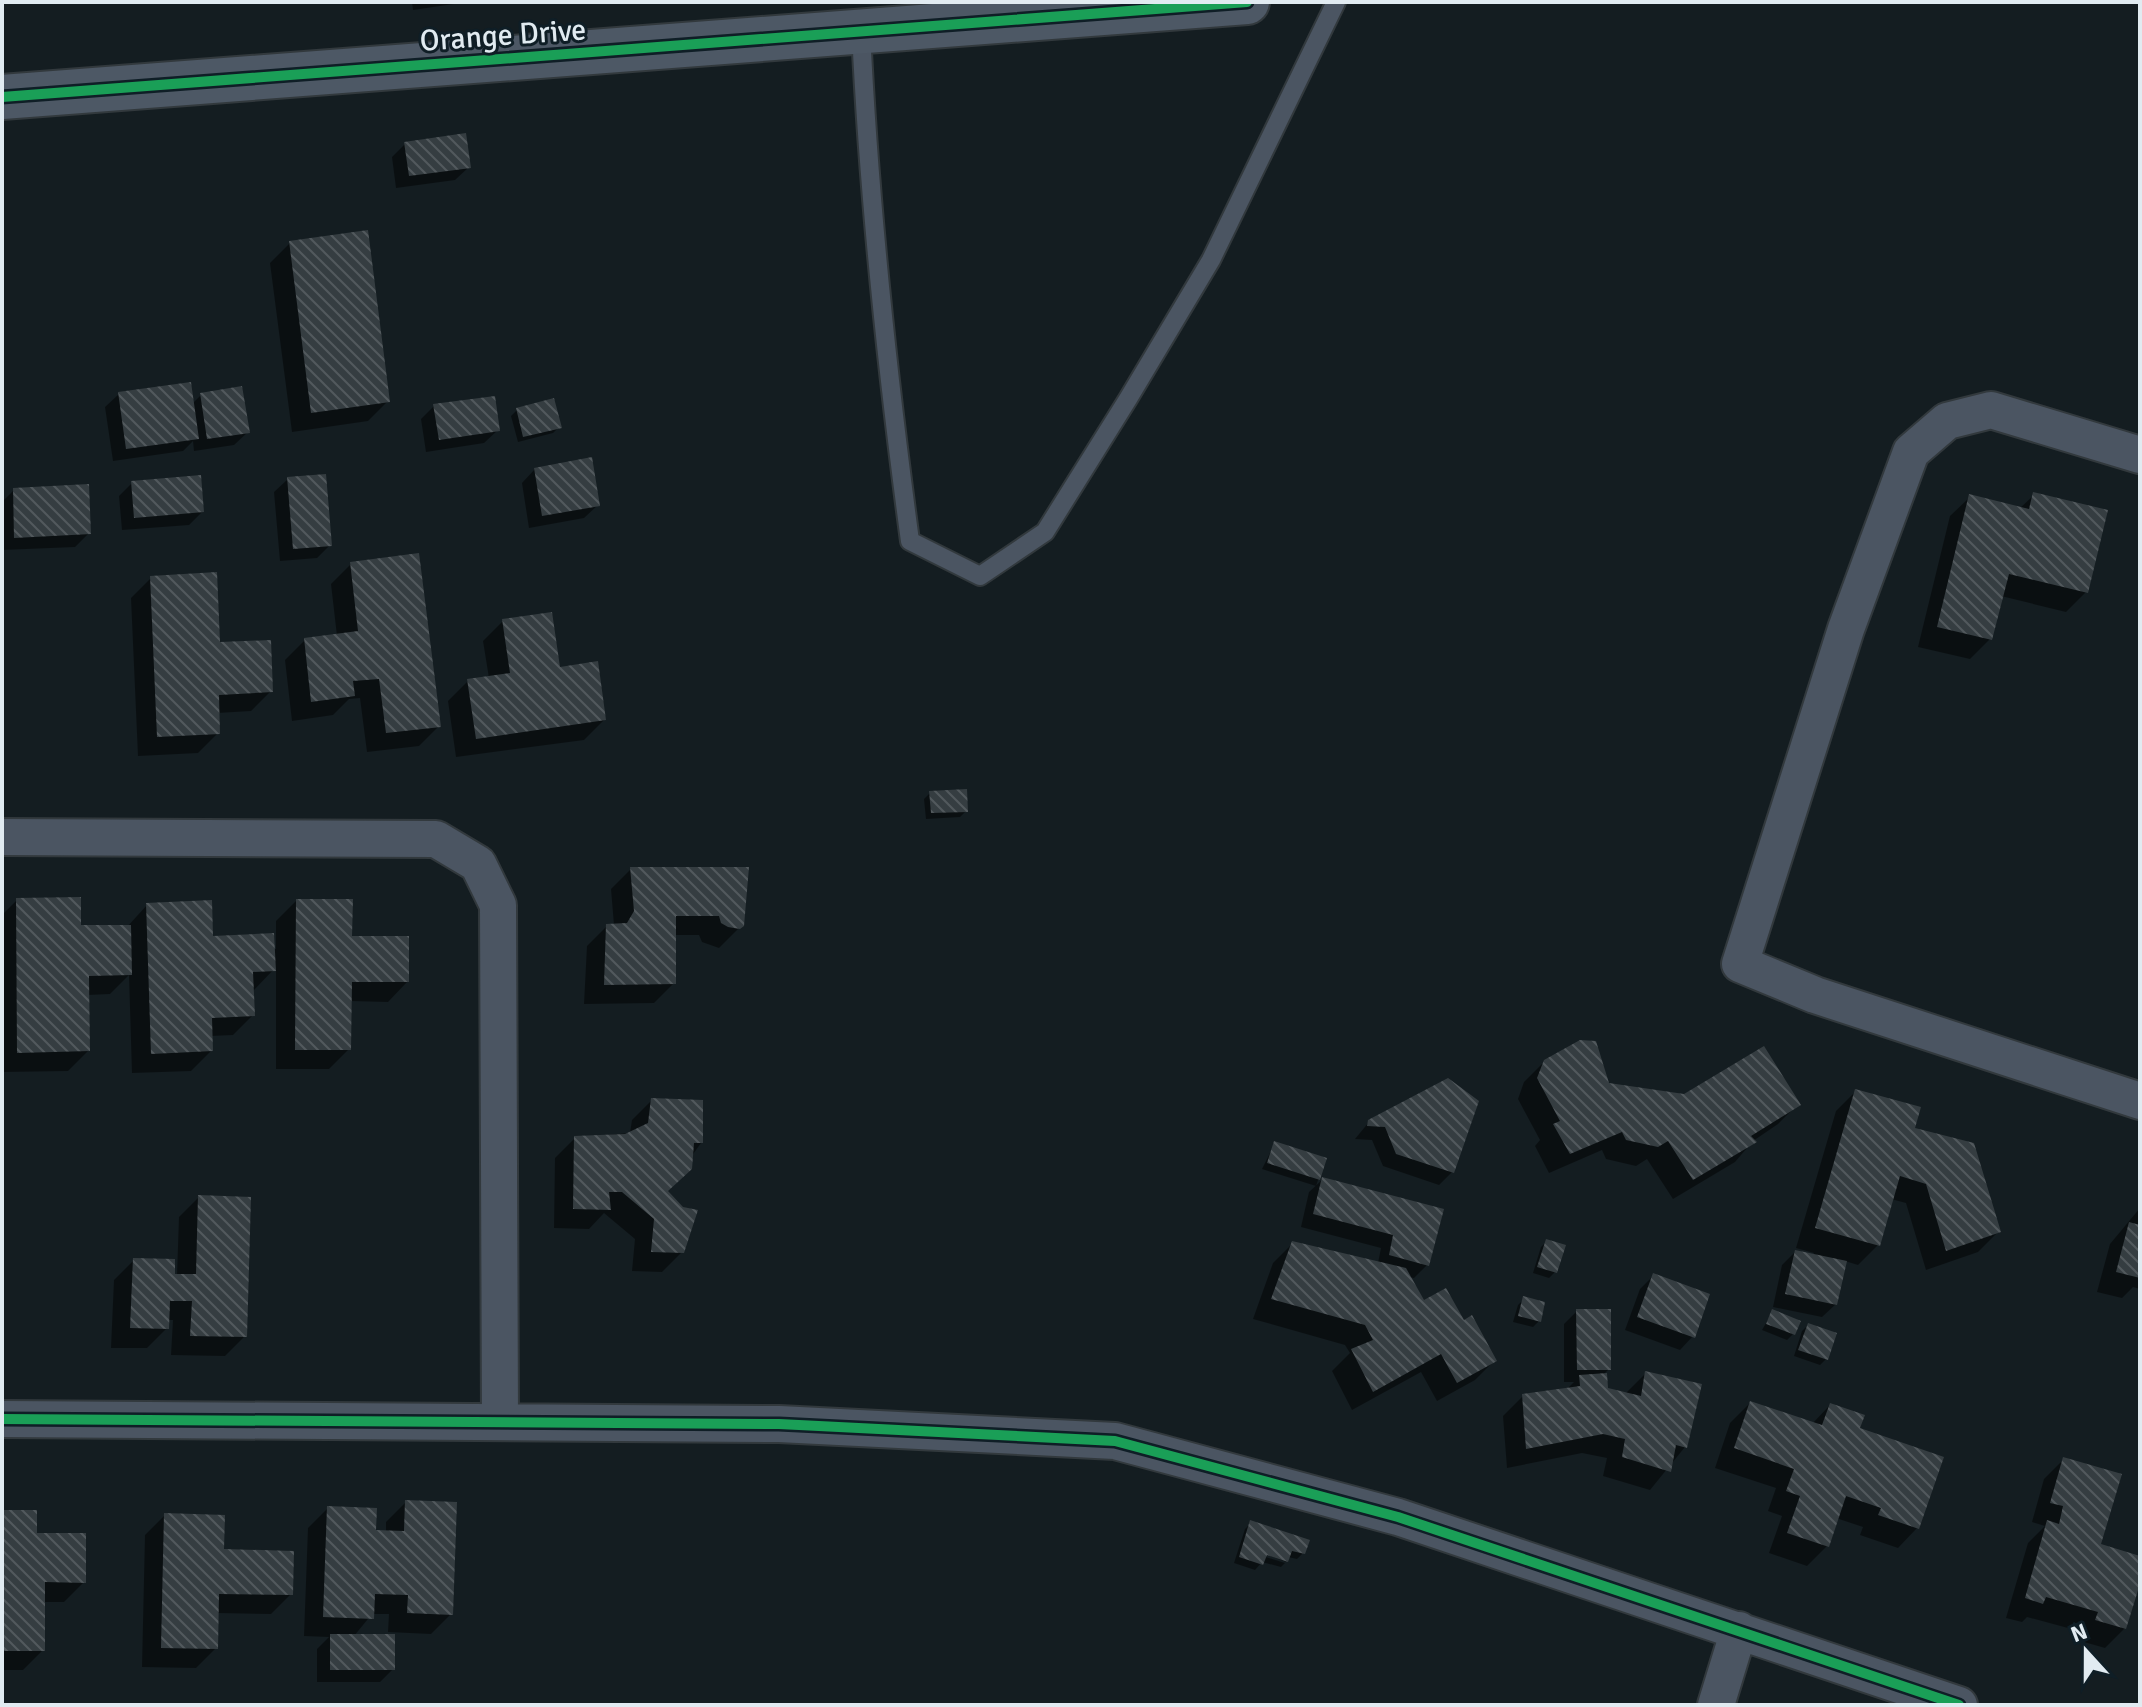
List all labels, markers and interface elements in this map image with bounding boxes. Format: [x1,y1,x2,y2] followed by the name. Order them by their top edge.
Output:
[419,11,587,60] street label: Orange Drive
[2046,1611,2126,1691] north arrow
[2067,1617,2091,1648] text: N

